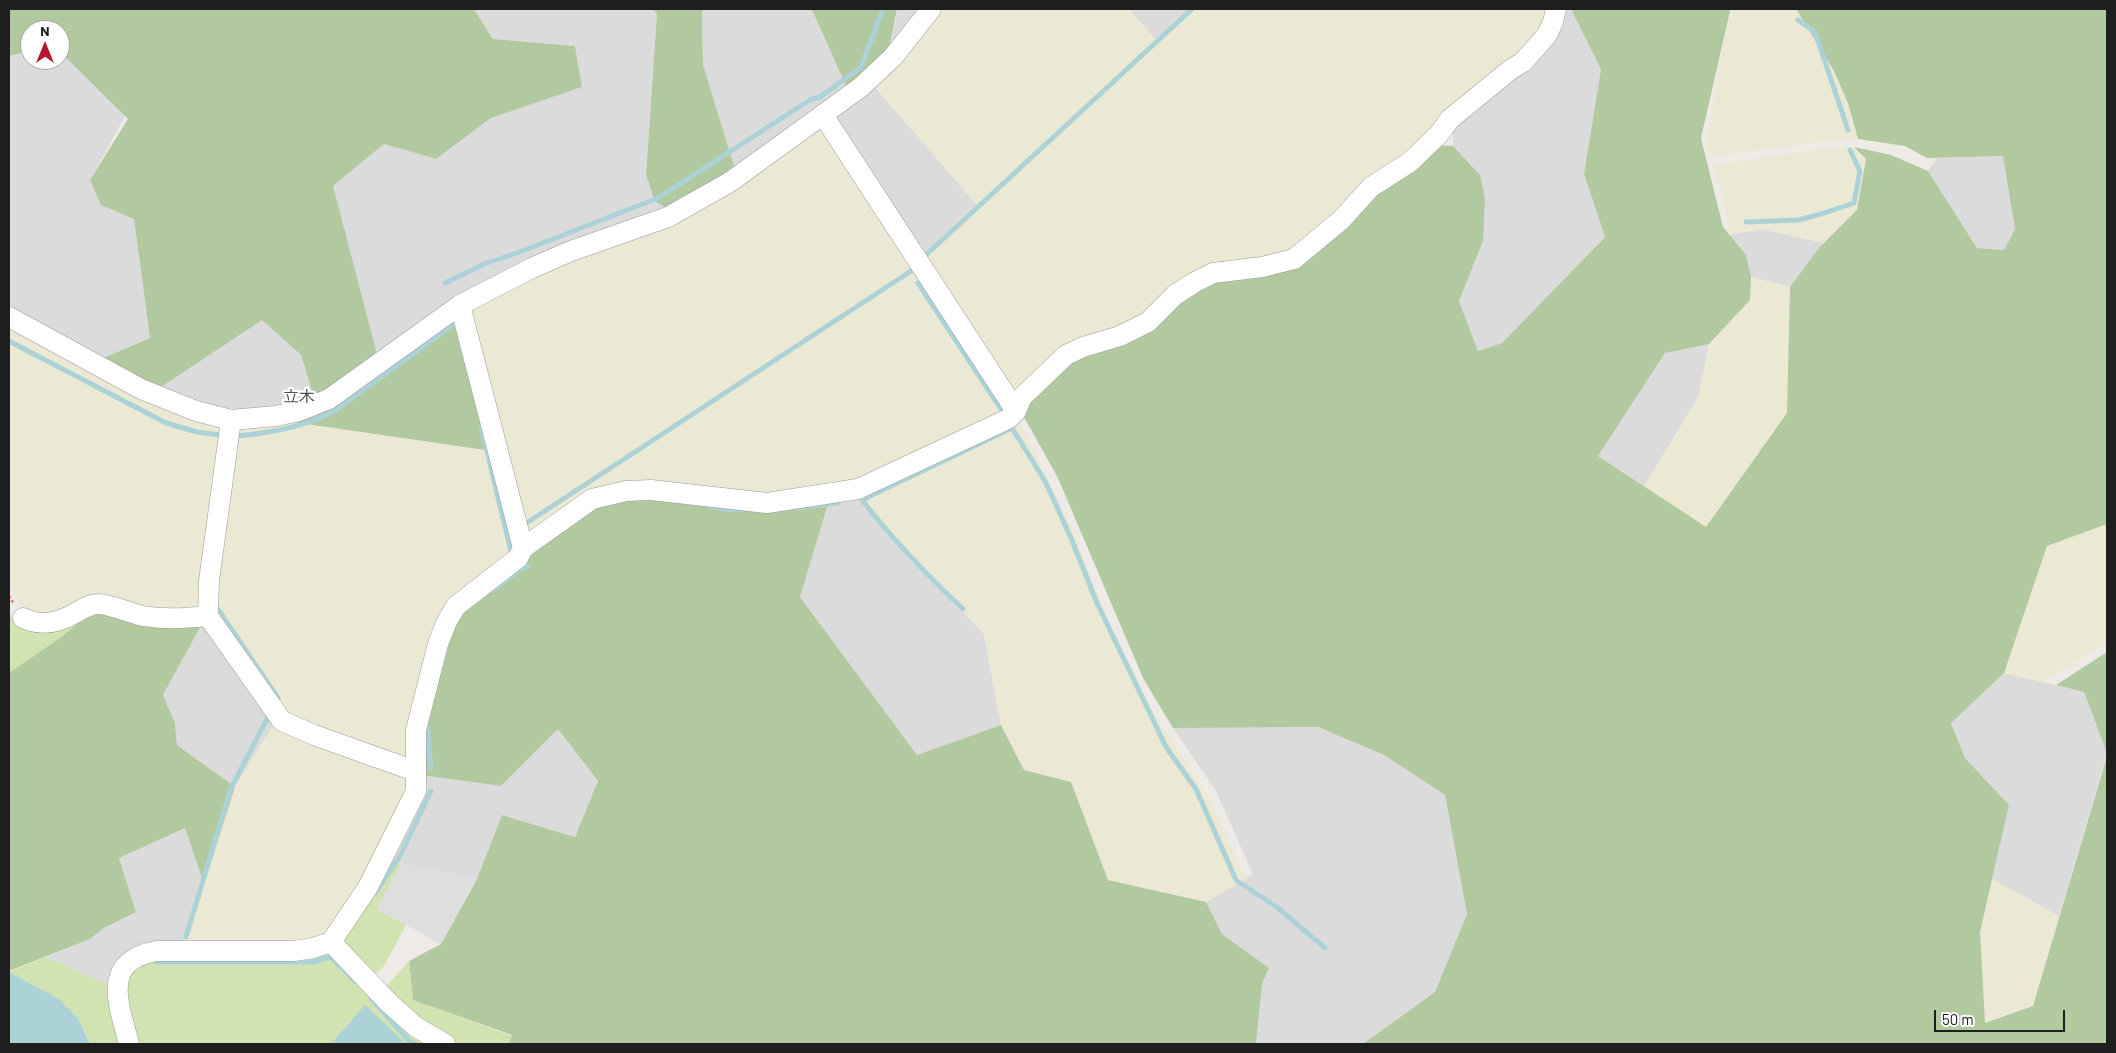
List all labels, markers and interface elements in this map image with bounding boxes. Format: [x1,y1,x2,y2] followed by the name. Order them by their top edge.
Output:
[20,20,70,70] north arrow
[40,22,50,39] text: N
[283,387,315,407] district label: 立木
[1936,1000,2067,1032] scale bar
[1942,1010,1974,1028] text: 50 m

